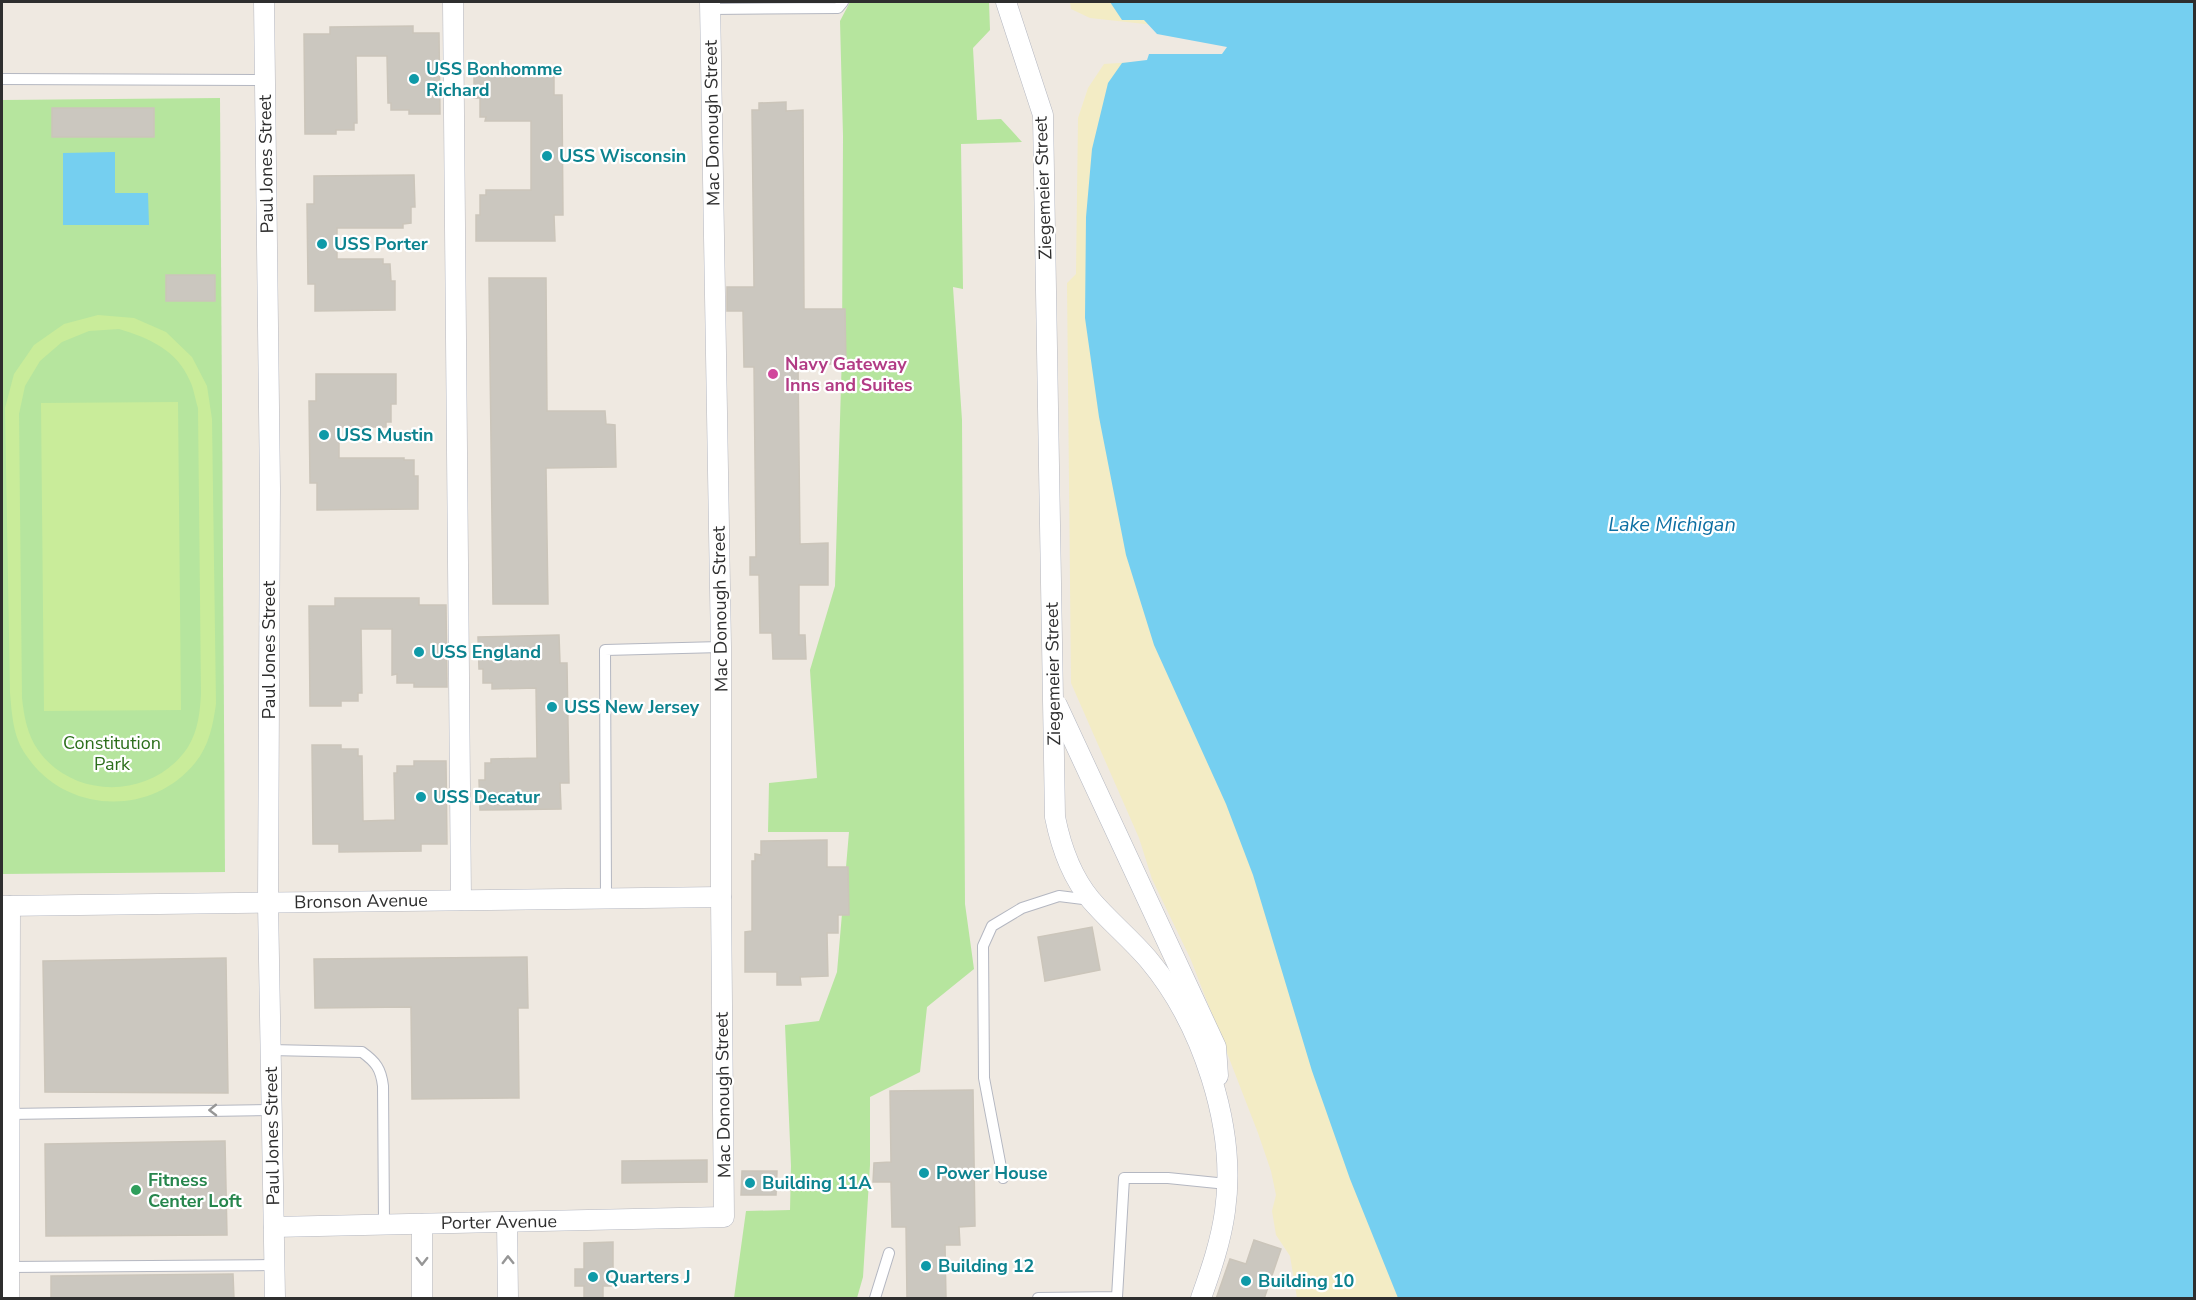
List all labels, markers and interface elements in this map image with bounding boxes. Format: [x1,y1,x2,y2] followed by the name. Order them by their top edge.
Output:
[699,39,725,206] street label: Mac Donough Street
[426,57,563,102] place label: USS Bonhomme Richard
[407,72,421,86] marker: USS Bonhomme Richard
[253,94,279,233] street label: Paul Jones Street
[1028,115,1057,260] street label: Ziegemeier Street
[559,144,686,168] place label: USS Wisconsin
[540,149,554,163] marker: USS Wisconsin
[334,232,428,256] place label: USS Porter
[315,237,329,251] marker: USS Porter
[785,352,913,397] place label: Navy Gateway Inns and Suites
[766,367,780,381] marker: Navy Gateway Inns and Suites
[336,423,434,447] place label: USS Mustin
[317,428,331,442] marker: USS Mustin
[1608,511,1736,538] water label: Lake Michigan
[707,525,733,692] street label: Mac Donough Street
[257,580,281,719] street label: Paul Jones Street
[1040,601,1066,746] street label: Ziegemeier Street
[431,640,541,664] place label: USS England
[412,645,426,659] marker: USS England
[564,695,700,719] place label: USS New Jersey
[545,700,559,714] marker: USS New Jersey
[63,731,161,776] park label: Constitution Park
[433,785,540,809] place label: USS Decatur
[414,790,428,804] marker: USS Decatur
[294,888,428,914] street label: Bronson Avenue
[710,1011,736,1178] street label: Mac Donough Street
[259,1066,285,1205] street label: Paul Jones Street
[209,1104,218,1117] one-way arrow
[936,1161,1048,1185] place label: Power House
[917,1166,931,1180] marker: Power House
[148,1168,242,1213] place label: Fitness Center Loft
[762,1171,872,1195] place label: Building 11A
[743,1176,757,1190] marker: Building 11A
[129,1183,143,1197] marker: Fitness Center Loft
[441,1209,557,1235] street label: Porter Avenue
[938,1254,1034,1278] place label: Building 12
[501,1256,514,1265] one-way arrow
[416,1257,428,1266] one-way arrow
[919,1259,933,1273] marker: Building 12
[605,1265,691,1289] place label: Quarters J
[1258,1269,1354,1293] place label: Building 10
[586,1270,600,1284] marker: Quarters J
[1239,1274,1253,1288] marker: Building 10

